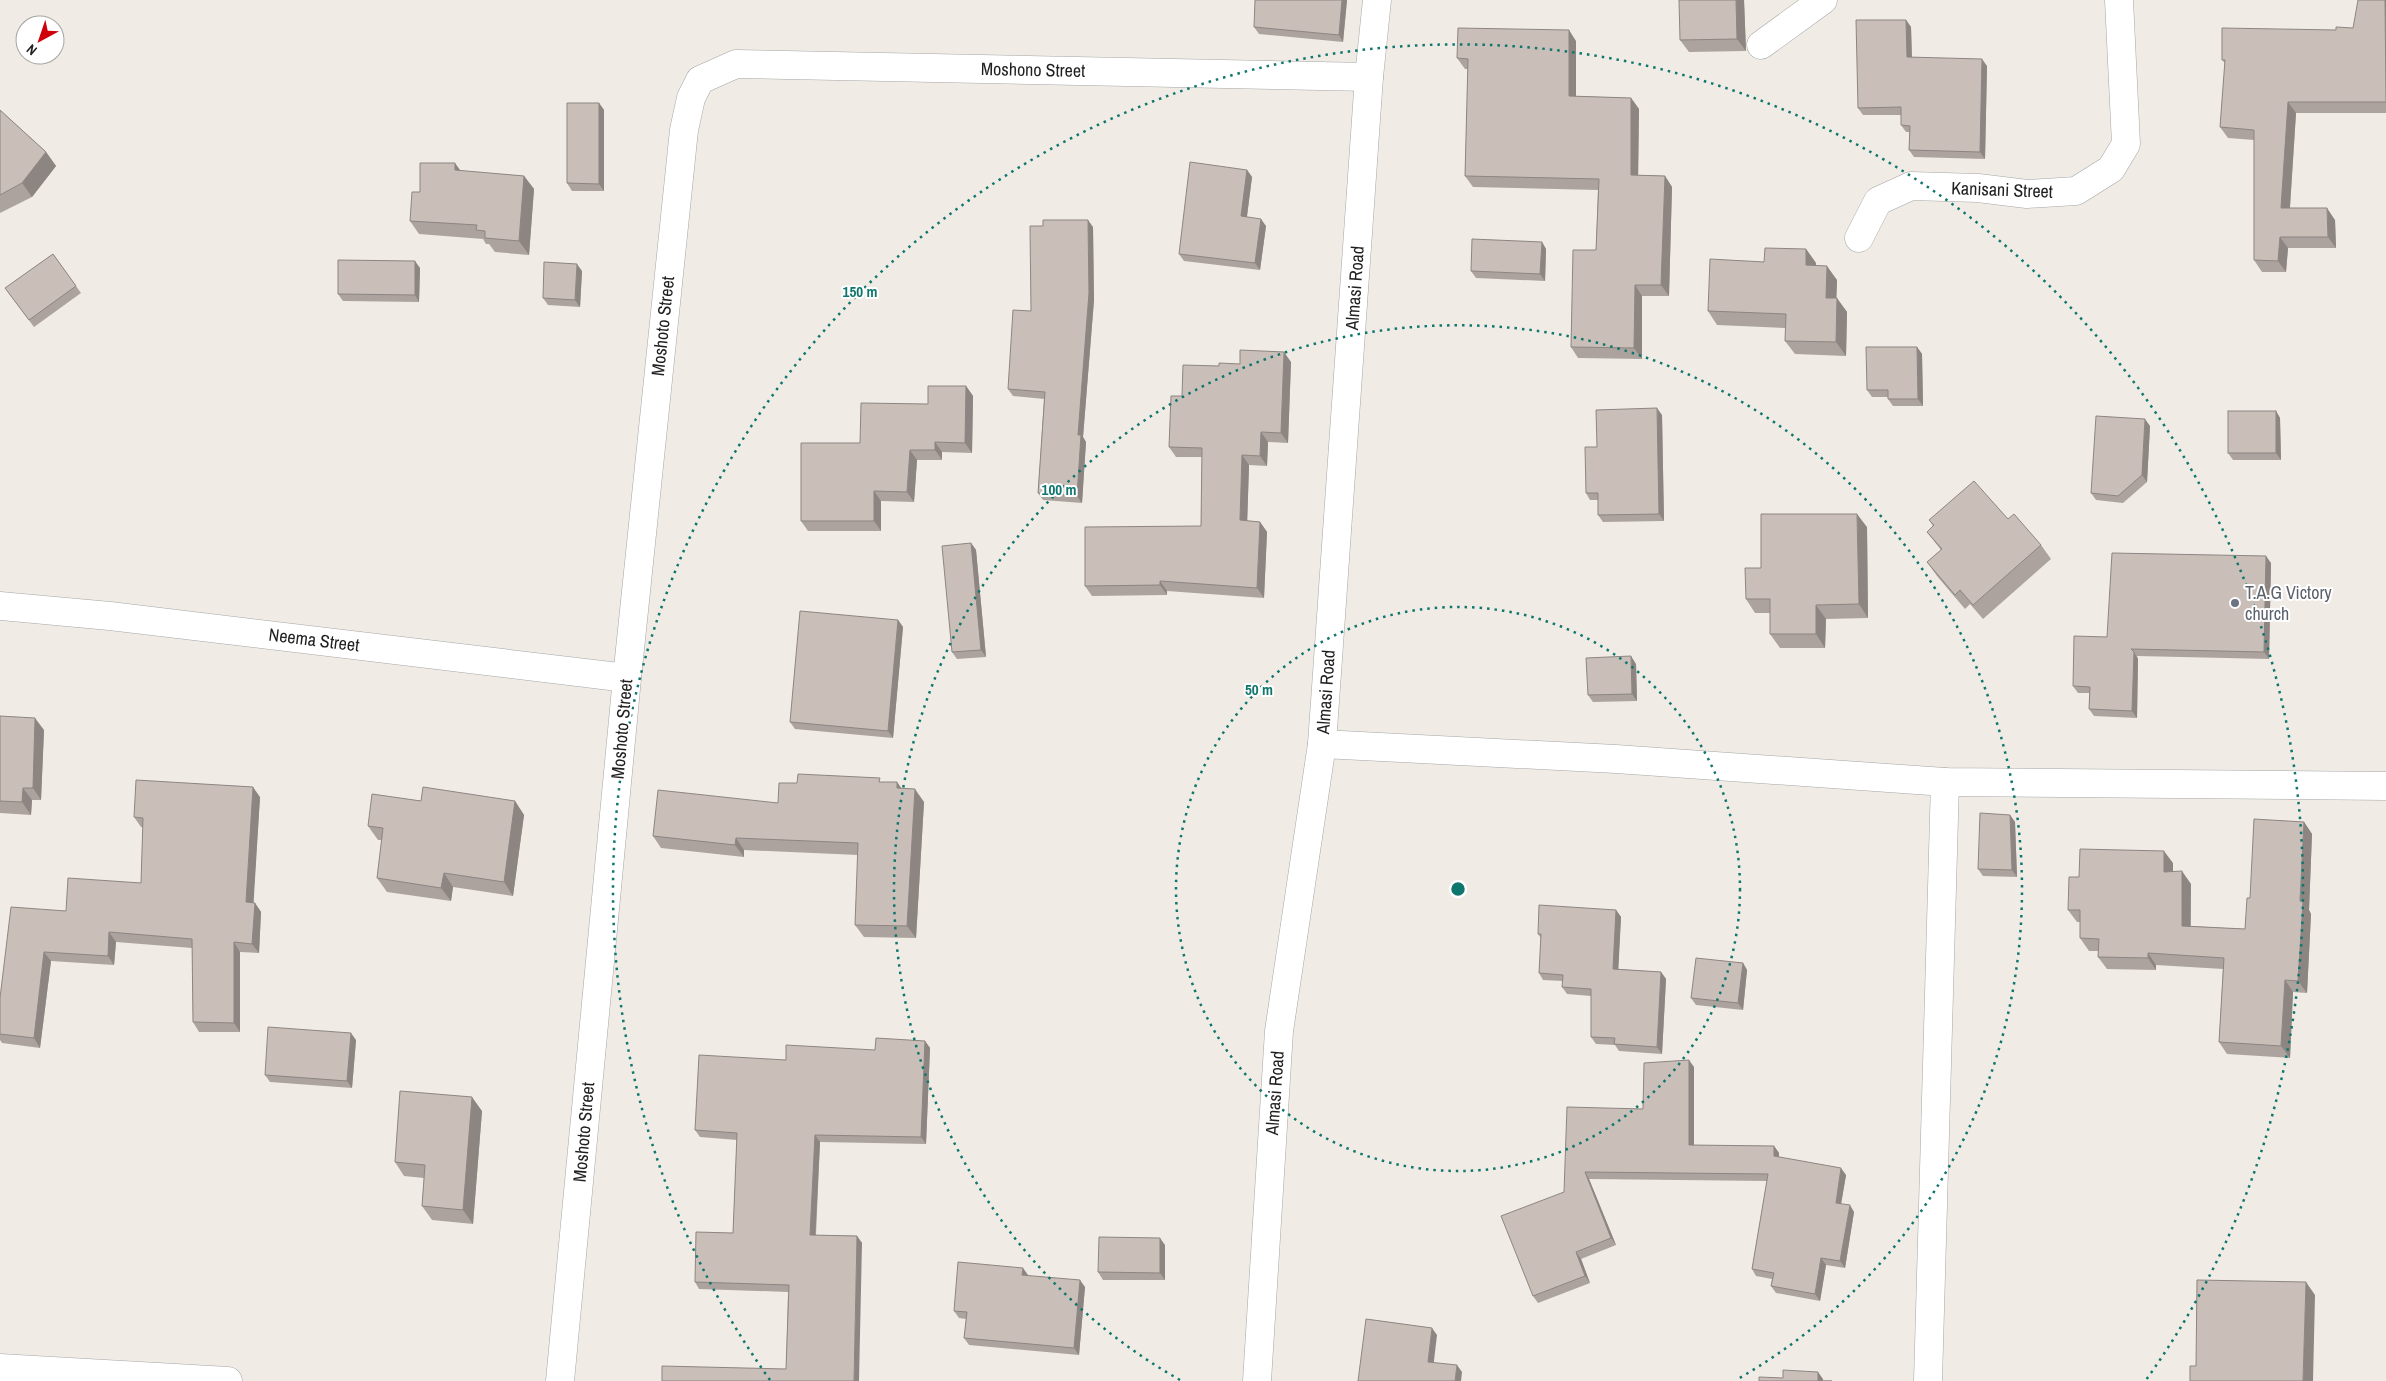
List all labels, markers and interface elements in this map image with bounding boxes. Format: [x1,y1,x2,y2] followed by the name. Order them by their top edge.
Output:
[15,15,65,65] north arrow
[23,40,41,60] text: N
[981,56,1085,83] street label: Moshono Street
[1951,175,2053,204] street label: Kanisani Street
[1339,245,1370,332] street label: Almasi Road
[645,275,680,377] street label: Moshoto Street
[843,281,877,302] text: 150 m
[1042,479,1076,500] text: 100 m
[2245,580,2332,626] place label: T.A.G Victory church
[2229,597,2241,609] marker: T.A.G Victory church
[267,622,361,657] street label: Neema Street
[1310,649,1341,736] street label: Almasi Road
[605,678,638,780] street label: Moshoto Street
[1245,679,1273,700] text: 50 m
[1449,880,1467,898] centre of rings
[1259,1050,1290,1137] street label: Almasi Road
[567,1081,600,1183] street label: Moshoto Street

